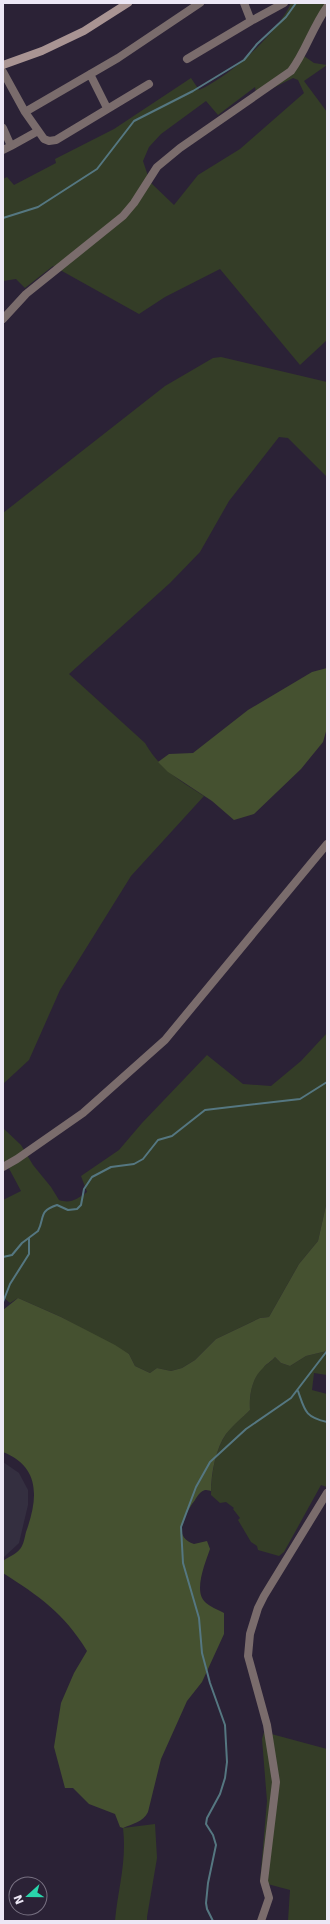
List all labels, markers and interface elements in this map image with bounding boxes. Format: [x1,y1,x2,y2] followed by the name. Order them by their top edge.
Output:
[8,1876,48,1916] north arrow
[11,1893,27,1906] text: N

